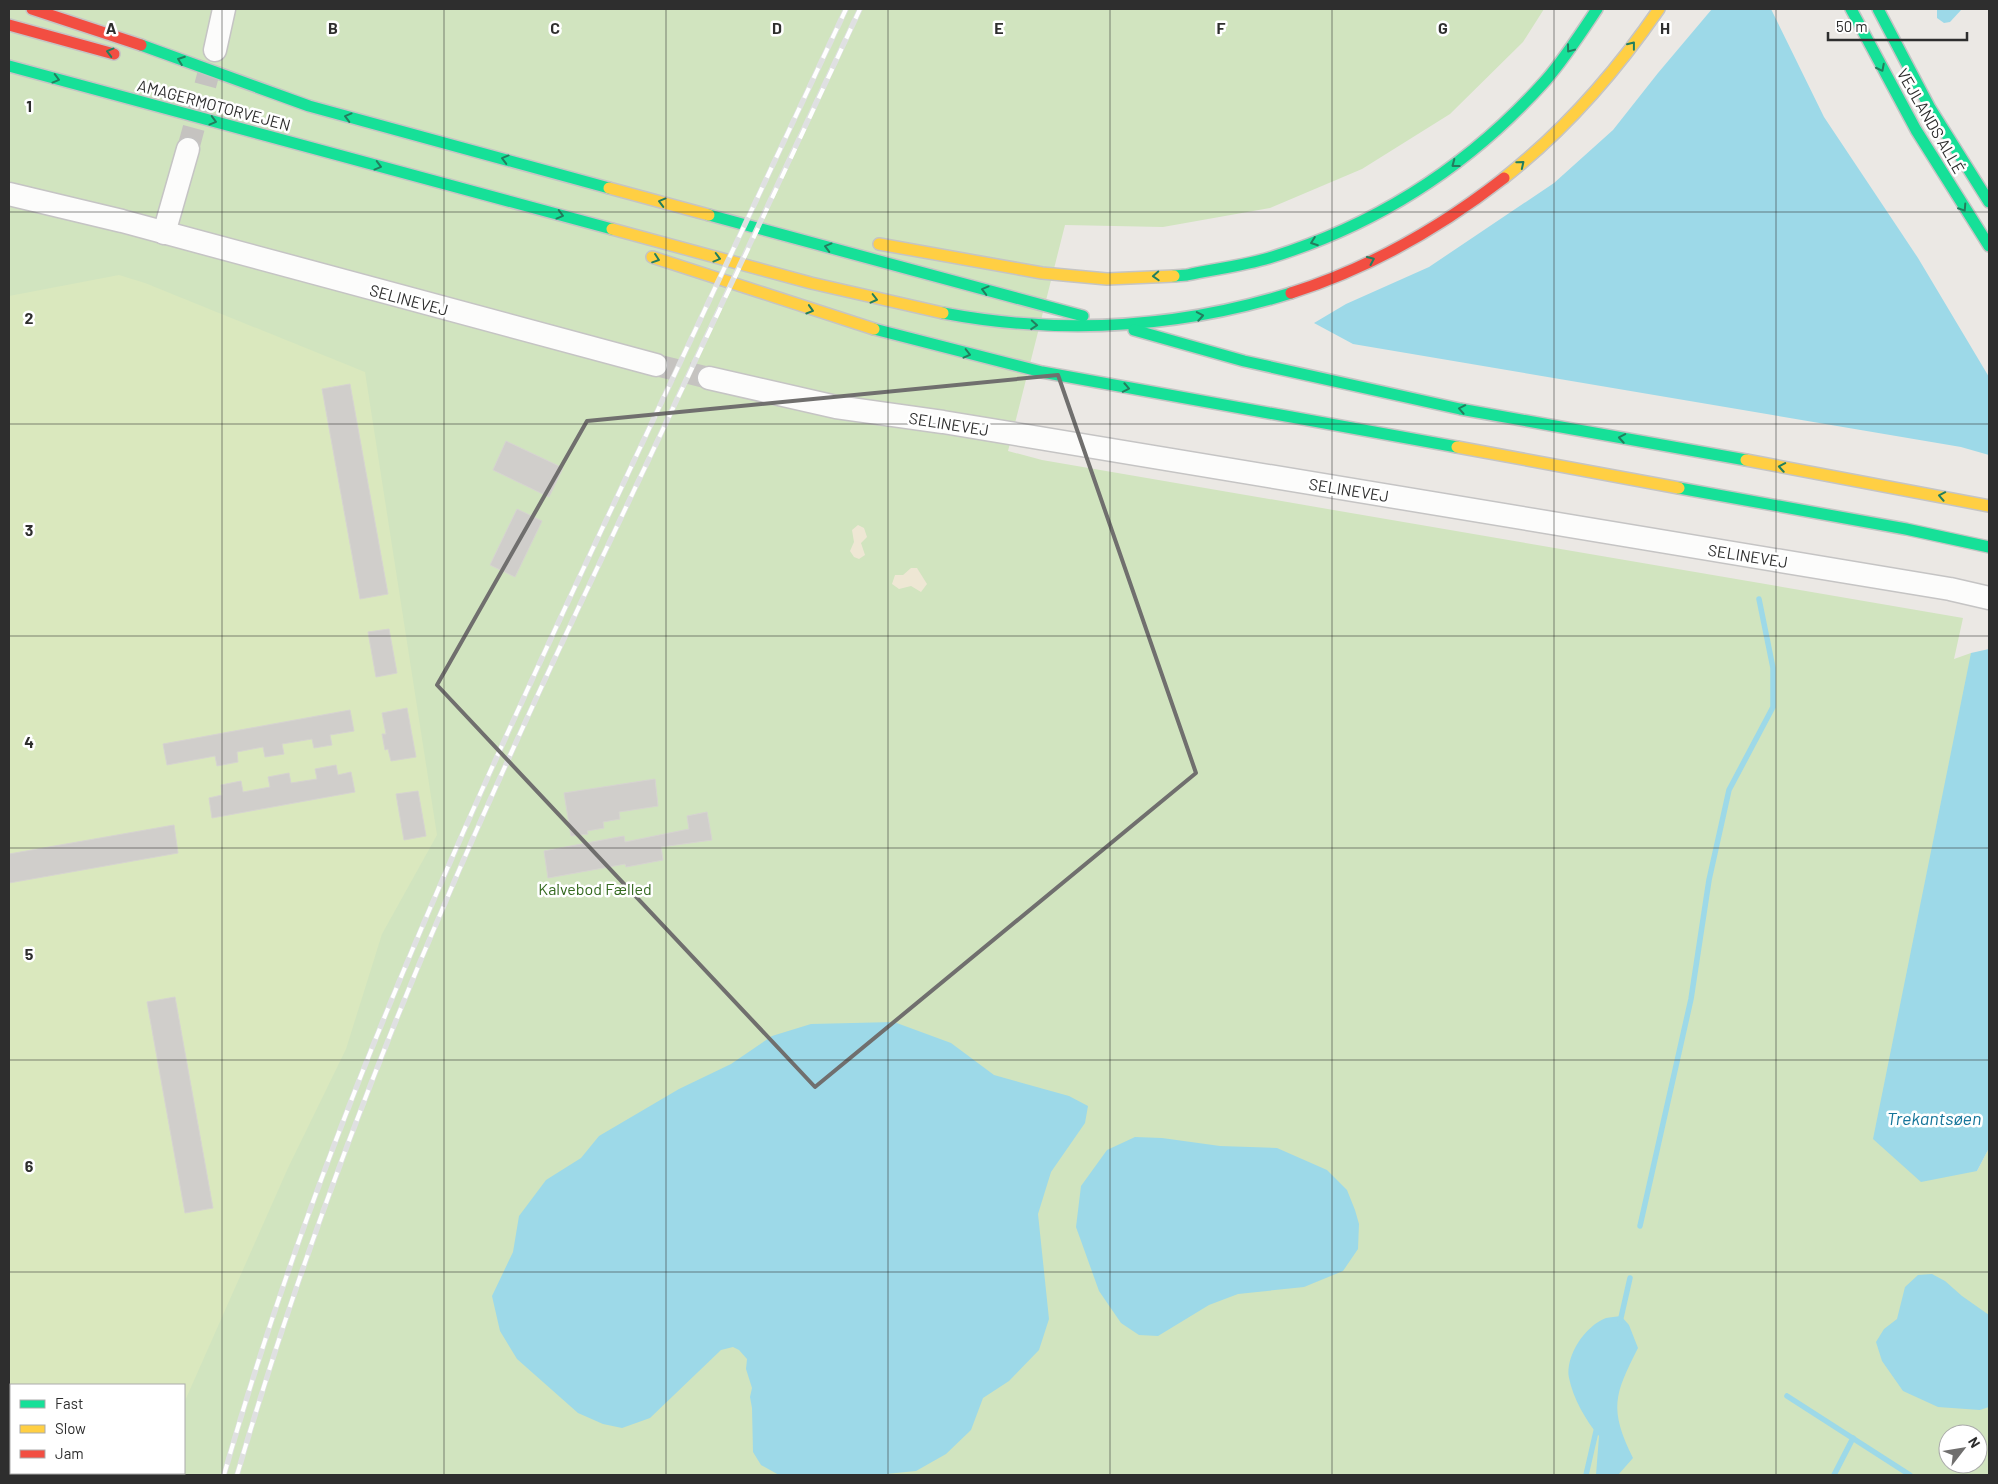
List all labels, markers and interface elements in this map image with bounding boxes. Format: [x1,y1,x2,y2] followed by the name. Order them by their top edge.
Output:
[1828,10,1967,42] scale bar
[1836,17,1868,35] text: 50 m
[106,18,117,37] text: A
[328,18,338,37] text: B
[550,18,560,37] text: C
[772,18,782,37] text: D
[994,18,1004,37] text: E
[1217,18,1226,37] text: F
[1438,18,1448,37] text: G
[1660,18,1670,37] text: H
[1627,42,1635,51] one-way arrow
[1567,43,1575,52] one-way arrow
[106,48,114,58] one-way arrow
[177,56,186,66] one-way arrow
[1875,63,1885,72] one-way arrow
[1894,65,1969,177] street label: VEJLANDS ALLÉ
[51,73,59,83] one-way arrow
[135,75,293,134] street label: AMAGERMOTORVEJEN
[26,96,32,115] text: 1
[344,112,353,123] one-way arrow
[208,115,217,126] one-way arrow
[502,155,510,165] one-way arrow
[1452,158,1461,166] one-way arrow
[374,160,382,170] one-way arrow
[1516,160,1525,169] one-way arrow
[658,197,666,208] one-way arrow
[1957,202,1966,212] one-way arrow
[555,209,564,220] one-way arrow
[1310,236,1318,246] one-way arrow
[824,242,833,253] one-way arrow
[712,252,720,262] one-way arrow
[651,253,660,263] one-way arrow
[1366,256,1375,267] one-way arrow
[1151,271,1159,282] one-way arrow
[368,280,451,319] street label: SELINEVEJ
[982,285,990,295] one-way arrow
[869,293,878,304] one-way arrow
[806,304,814,314] one-way arrow
[25,308,34,327] text: 2
[1196,311,1204,321] one-way arrow
[1030,319,1038,330] one-way arrow
[962,348,971,359] one-way arrow
[1121,382,1130,392] one-way arrow
[1458,404,1466,414] one-way arrow
[908,408,991,439] street label: SELINEVEJ
[1617,434,1626,444] one-way arrow
[1777,463,1786,473] one-way arrow
[1308,474,1391,505] street label: SELINEVEJ
[1937,492,1946,502] one-way arrow
[25,520,33,539] text: 3
[1707,540,1790,571] street label: SELINEVEJ
[24,732,34,751] text: 4
[538,879,652,898] park label: Kalvebod Fælled
[25,944,34,963] text: 5
[1887,1107,1981,1129] water label: Trekantsøen
[25,1156,34,1175] text: 6
[10,1384,185,1474] legend
[55,1394,83,1412] text: Fast
[55,1419,86,1437] text: Slow
[1938,1424,1988,1474] north arrow
[1965,1434,1984,1450] text: N
[55,1444,84,1462] text: Jam

